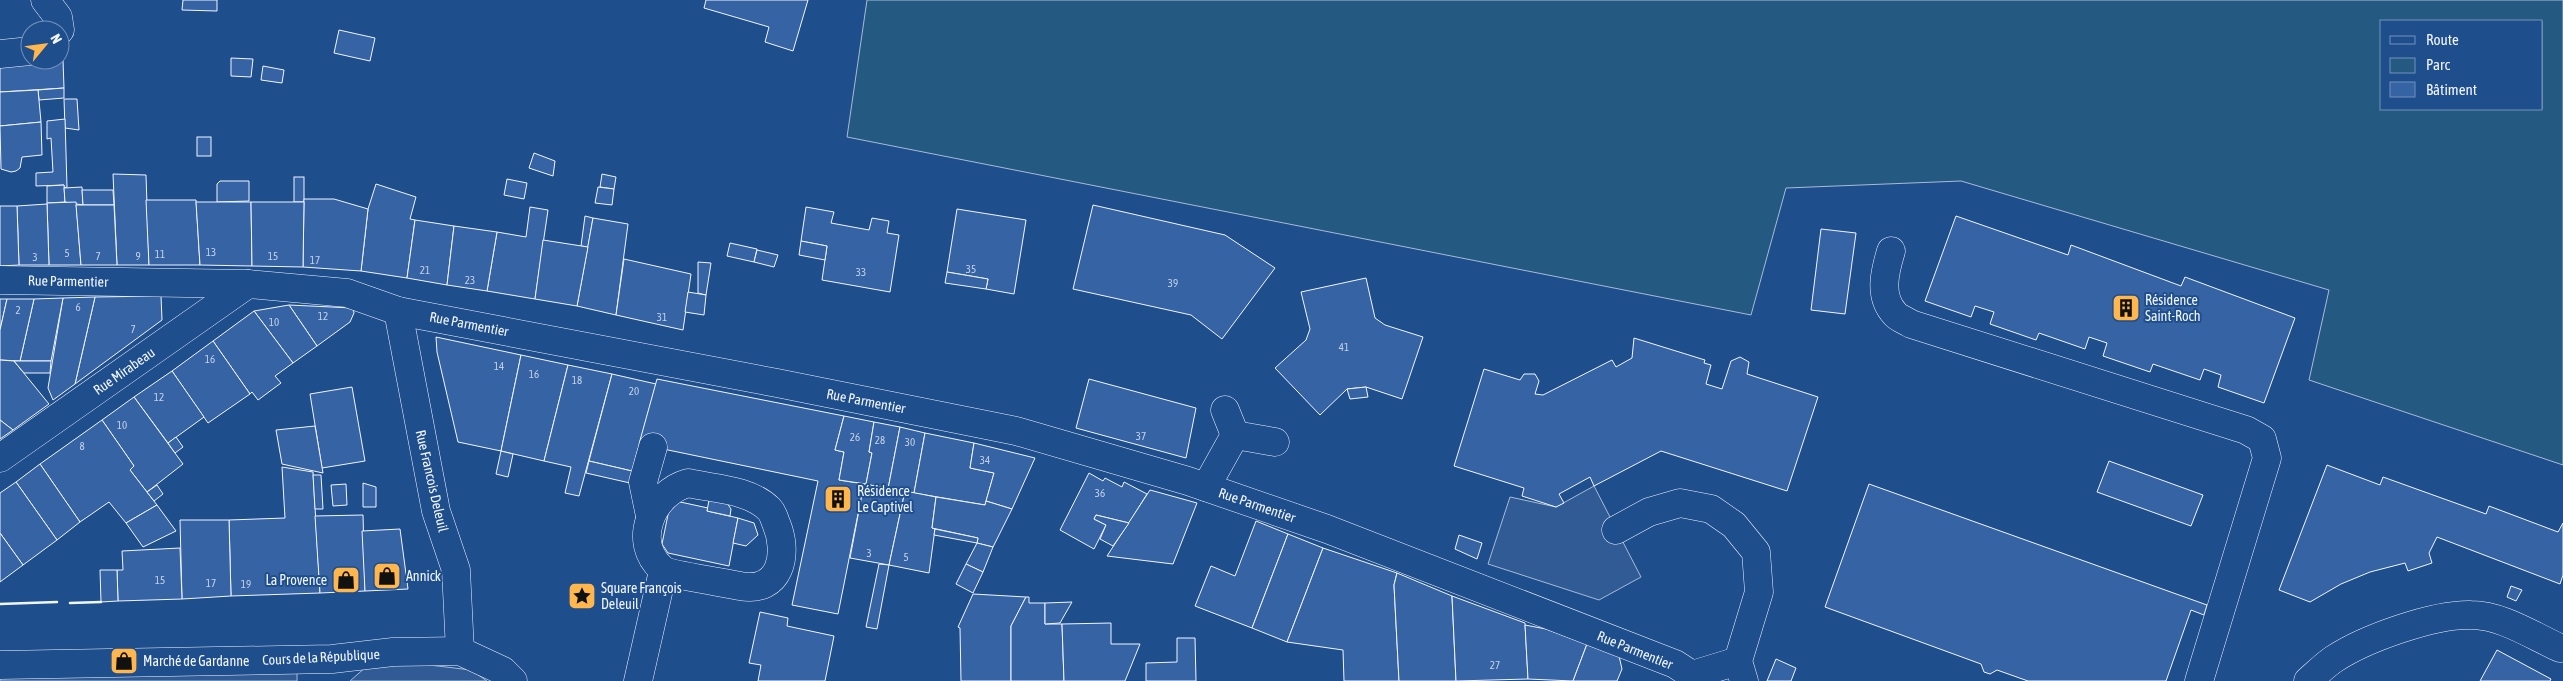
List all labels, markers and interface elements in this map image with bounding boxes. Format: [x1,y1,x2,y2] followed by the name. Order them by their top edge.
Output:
[20,20,70,70] north arrow
[2380,20,2543,110] legend
[47,31,65,46] text: N
[2426,31,2459,48] text: Route
[2426,56,2450,73] text: Parc
[2426,81,2477,98] text: Bâtiment
[206,246,216,258] house number: 13
[64,247,70,259] house number: 5
[155,248,165,260] house number: 11
[95,250,101,262] house number: 7
[135,250,141,262] house number: 9
[268,250,278,262] house number: 15
[32,251,38,263] house number: 3
[310,254,320,266] house number: 17
[966,263,976,275] house number: 35
[420,264,430,276] house number: 21
[856,266,866,278] house number: 33
[28,272,109,290] street label: Rue Parmentier
[465,274,475,286] house number: 23
[1168,277,1178,289] house number: 39
[2145,292,2200,324] place label: Résidence Saint-Roch
[2111,293,2141,323] building icon: Résidence Saint-Roch
[75,301,81,313] house number: 6
[15,304,21,316] house number: 2
[428,308,511,340] street label: Rue Parmentier
[318,310,328,322] house number: 12
[657,311,667,323] house number: 31
[269,316,279,328] house number: 10
[130,323,136,335] house number: 7
[1339,341,1349,353] house number: 41
[90,344,158,398] street label: Rue Mirabeau
[205,353,215,365] house number: 16
[494,360,504,372] house number: 14
[529,368,539,380] house number: 16
[572,374,582,386] house number: 18
[629,385,639,397] house number: 20
[825,385,908,417] street label: Rue Parmentier
[154,391,164,403] house number: 12
[117,419,127,431] house number: 10
[412,428,452,534] street label: Rue Francois Deleuil
[1136,430,1146,442] house number: 37
[850,431,860,443] house number: 26
[875,434,885,446] house number: 28
[905,436,915,448] house number: 30
[79,440,85,452] house number: 8
[980,454,990,466] house number: 34
[857,483,913,515] place label: Résidence Le Captivel
[823,484,853,514] building icon: Résidence Le Captivel
[1216,484,1298,526] street label: Rue Parmentier
[1095,487,1105,499] house number: 36
[866,547,872,559] house number: 3
[903,551,909,563] house number: 5
[372,561,402,591] shop icon: Annick
[331,565,361,595] shop icon: La Provence
[406,568,441,584] place label: Annick
[265,572,327,588] place label: La Provence
[155,574,165,586] house number: 15
[206,577,216,589] house number: 17
[241,578,251,590] house number: 19
[601,580,682,612] place label: Square François Deleuil
[567,581,597,611] place icon: Square François Deleuil
[1595,628,1676,673] street label: Rue Parmentier
[109,646,139,676] shop icon: Marché de Gardanne
[262,646,380,668] street label: Cours de la République
[143,653,249,669] place label: Marché de Gardanne
[1490,659,1500,671] house number: 27

